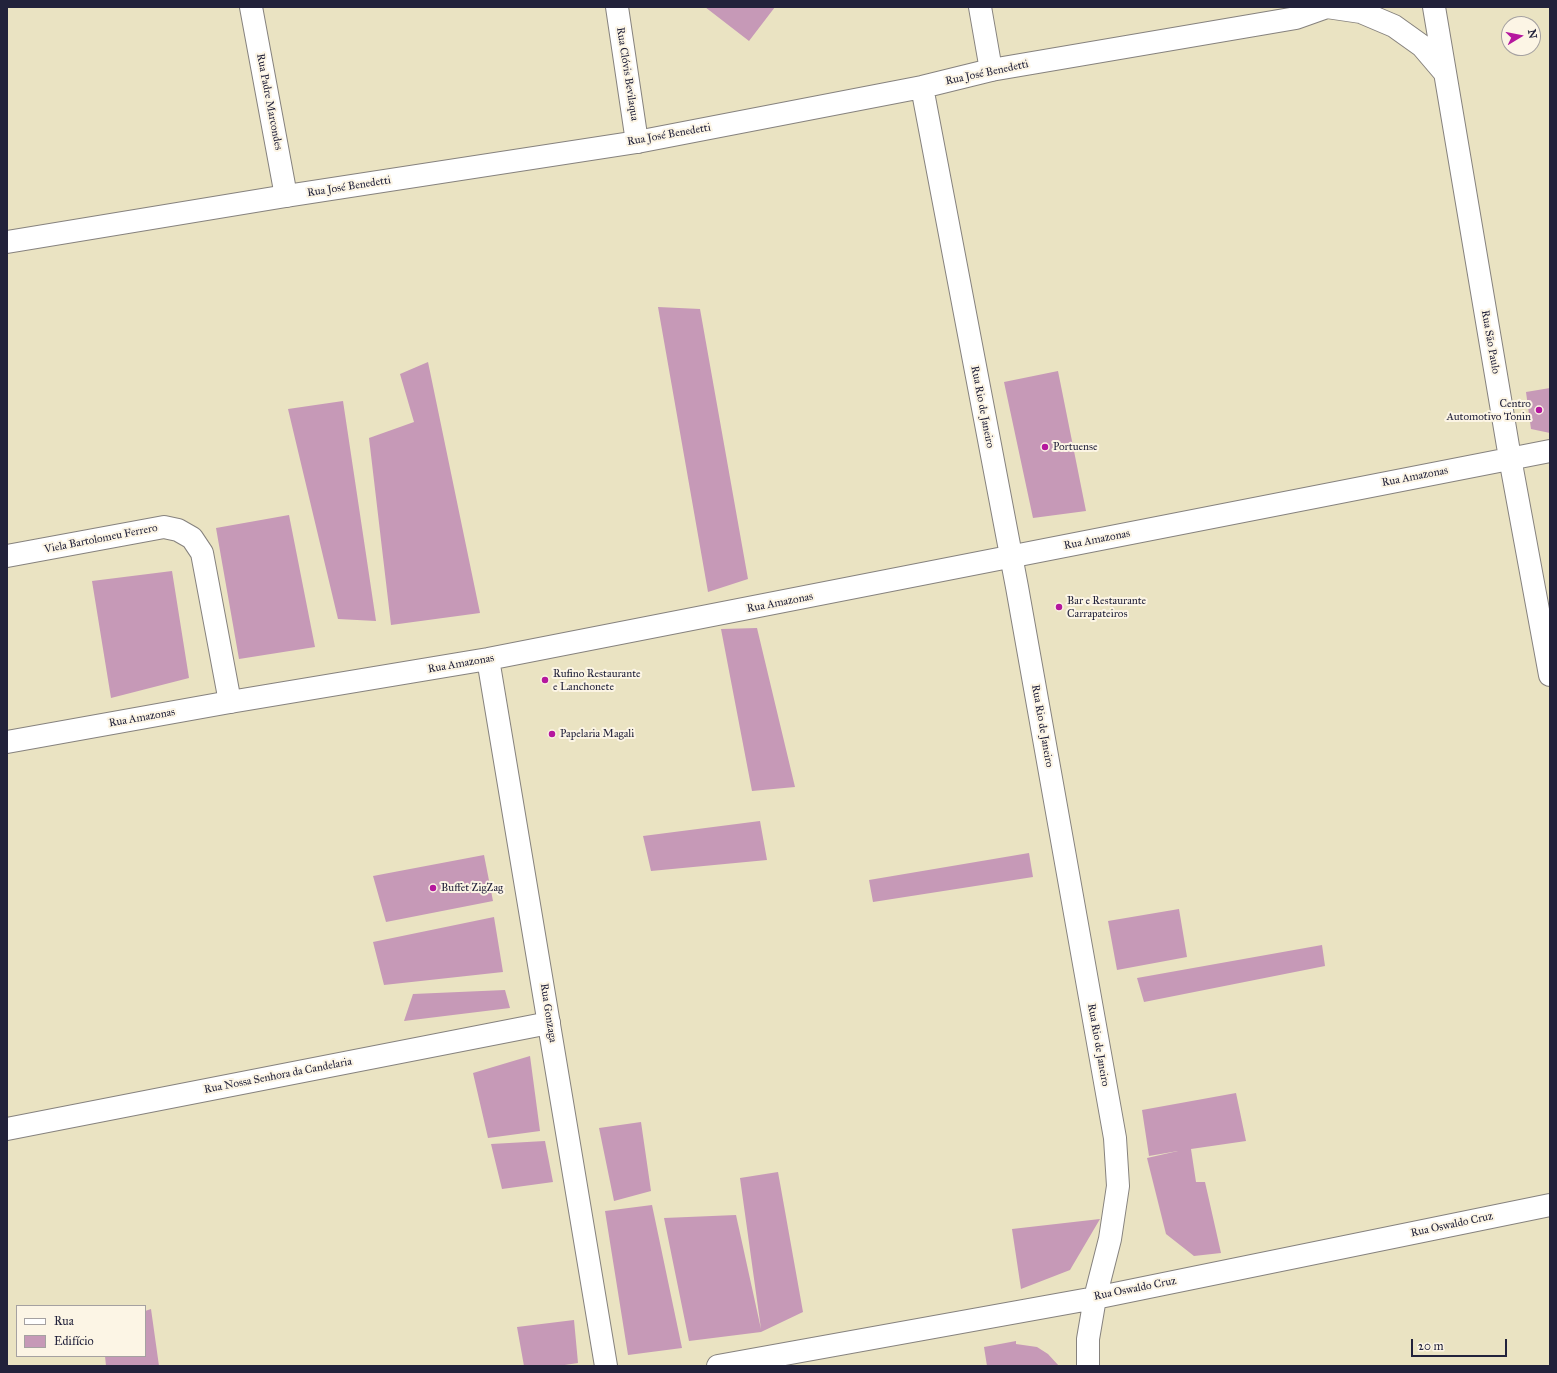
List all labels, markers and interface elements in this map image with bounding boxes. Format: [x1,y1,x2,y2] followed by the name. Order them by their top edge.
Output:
[1501,16,1541,56] north arrow
[613,26,641,122] street label: Rua Clóvis Bevilaqua
[1525,28,1540,40] text: N
[253,53,285,151] street label: Rua Padre Marcondes
[944,58,1030,88] street label: Rua José Benedetti
[626,121,712,149] street label: Rua José Benedetti
[306,174,392,200] street label: Rua José Benedetti
[1478,309,1502,375] street label: Rua São Paulo
[968,365,996,449] street label: Rua Rio de Janeiro
[1446,397,1531,423] place label: Centro Automotivo Tonin
[1534,405,1544,415] marker: Centro Automotivo Tonin
[1053,440,1098,454] place label: Portuense
[1040,442,1050,452] marker: Portuense
[1381,464,1449,490] street label: Rua Amazonas
[43,522,159,556] street label: Viela Bartolomeu Ferrero
[1063,527,1131,553] street label: Rua Amazonas
[746,590,814,616] street label: Rua Amazonas
[1067,594,1146,620] place label: Bar e Restaurante Carrapateiros
[1054,602,1064,612] marker: Bar e Restaurante Carrapateiros
[427,652,495,676] street label: Rua Amazonas
[553,667,641,693] place label: Rufino Restaurante e Lanchonete
[540,675,550,685] marker: Rufino Restaurante e Lanchonete
[1028,684,1056,768] street label: Rua Rio de Janeiro
[108,706,176,730] street label: Rua Amazonas
[560,727,634,741] place label: Papelaria Magali
[547,729,557,739] marker: Papelaria Magali
[441,881,503,895] place label: Buffet ZigZag
[428,883,438,893] marker: Buffet ZigZag
[537,983,559,1043] street label: Rua Gonzaga
[1084,1003,1112,1087] street label: Rua Rio de Janeiro
[203,1055,353,1097] street label: Rua Nossa Senhora da Candelaria
[1410,1210,1494,1240] street label: Rua Oswaldo Cruz
[1093,1275,1177,1303] street label: Rua Oswaldo Cruz
[16,1305,146,1357] legend
[54,1314,74,1328] text: Rua
[1413,1331,1509,1357] scale bar
[54,1334,94,1348] text: Edifício
[1418,1339,1444,1353] text: 20 m

